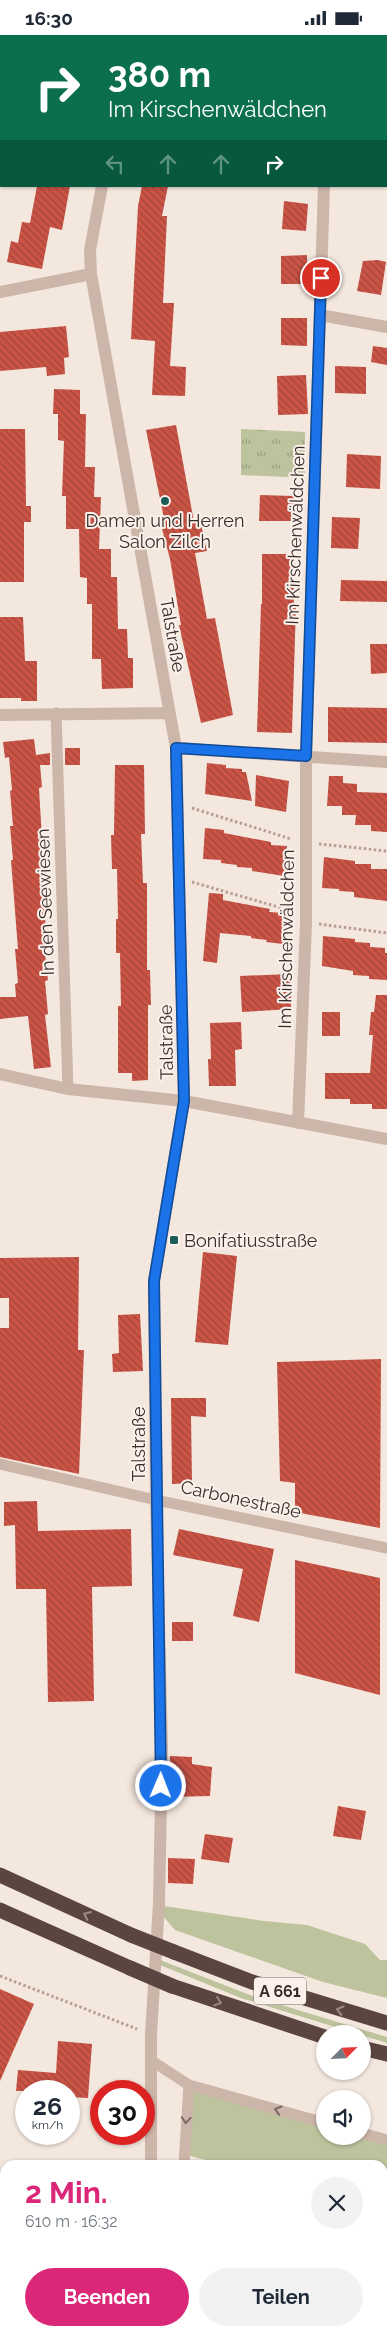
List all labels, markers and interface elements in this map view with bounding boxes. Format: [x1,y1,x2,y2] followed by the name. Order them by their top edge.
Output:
[25,7,73,29] text: 16:30
[108,54,211,95] text: 380 m
[25,55,90,120] icon: right
[108,96,327,122] text: Im Kirschenwäldchen
[101,150,129,178] icon: left
[154,150,182,178] icon: ahead
[207,150,235,178] icon: ahead
[260,150,288,178] icon: right
[300,257,342,299] pin
[307,264,335,292] icon: arrive
[281,445,309,625] street label: Im Kirschenwäldchen
[159,495,171,507] marker: Damen und Herren Salon Zilch
[86,510,244,552] place label: Damen und Herren Salon Zilch
[156,596,190,674] street label: Talstraße
[32,828,58,976] street label: In den Seewiesen
[274,849,298,1029] street label: Im Kirschenwäldchen
[155,1004,177,1080] street label: Talstraße
[184,1230,318,1251] place label: Bonifatiusstraße
[168,1234,180,1246] marker: Bonifatiusstraße
[128,1406,149,1482] street label: Talstraße
[179,1476,304,1522] street label: Carbonestraße
[134,1759,186,1811] position arrow
[83,1910,92,1921] one-way arrow
[254,1977,306,2005] road number: A 661
[213,1996,222,2006] one-way arrow
[336,2005,345,2015] one-way arrow
[316,2025,371,2080] north arrow
[316,2025,371,2145] map controls
[90,2080,155,2145] speed limit sign: 30
[316,2090,371,2145] button: sound
[33,2091,62,2121] text: 26
[274,2105,282,2116] one-way arrow
[181,2116,192,2124] one-way arrow
[32,2118,63,2132] text: km/h
[25,2175,108,2210] text: 2 Min.
[311,2177,363,2229] button: close
[25,2212,118,2231] text: 610 m · 16:32
[25,2268,189,2326] button: Beenden
[199,2268,363,2326] button: Teilen

